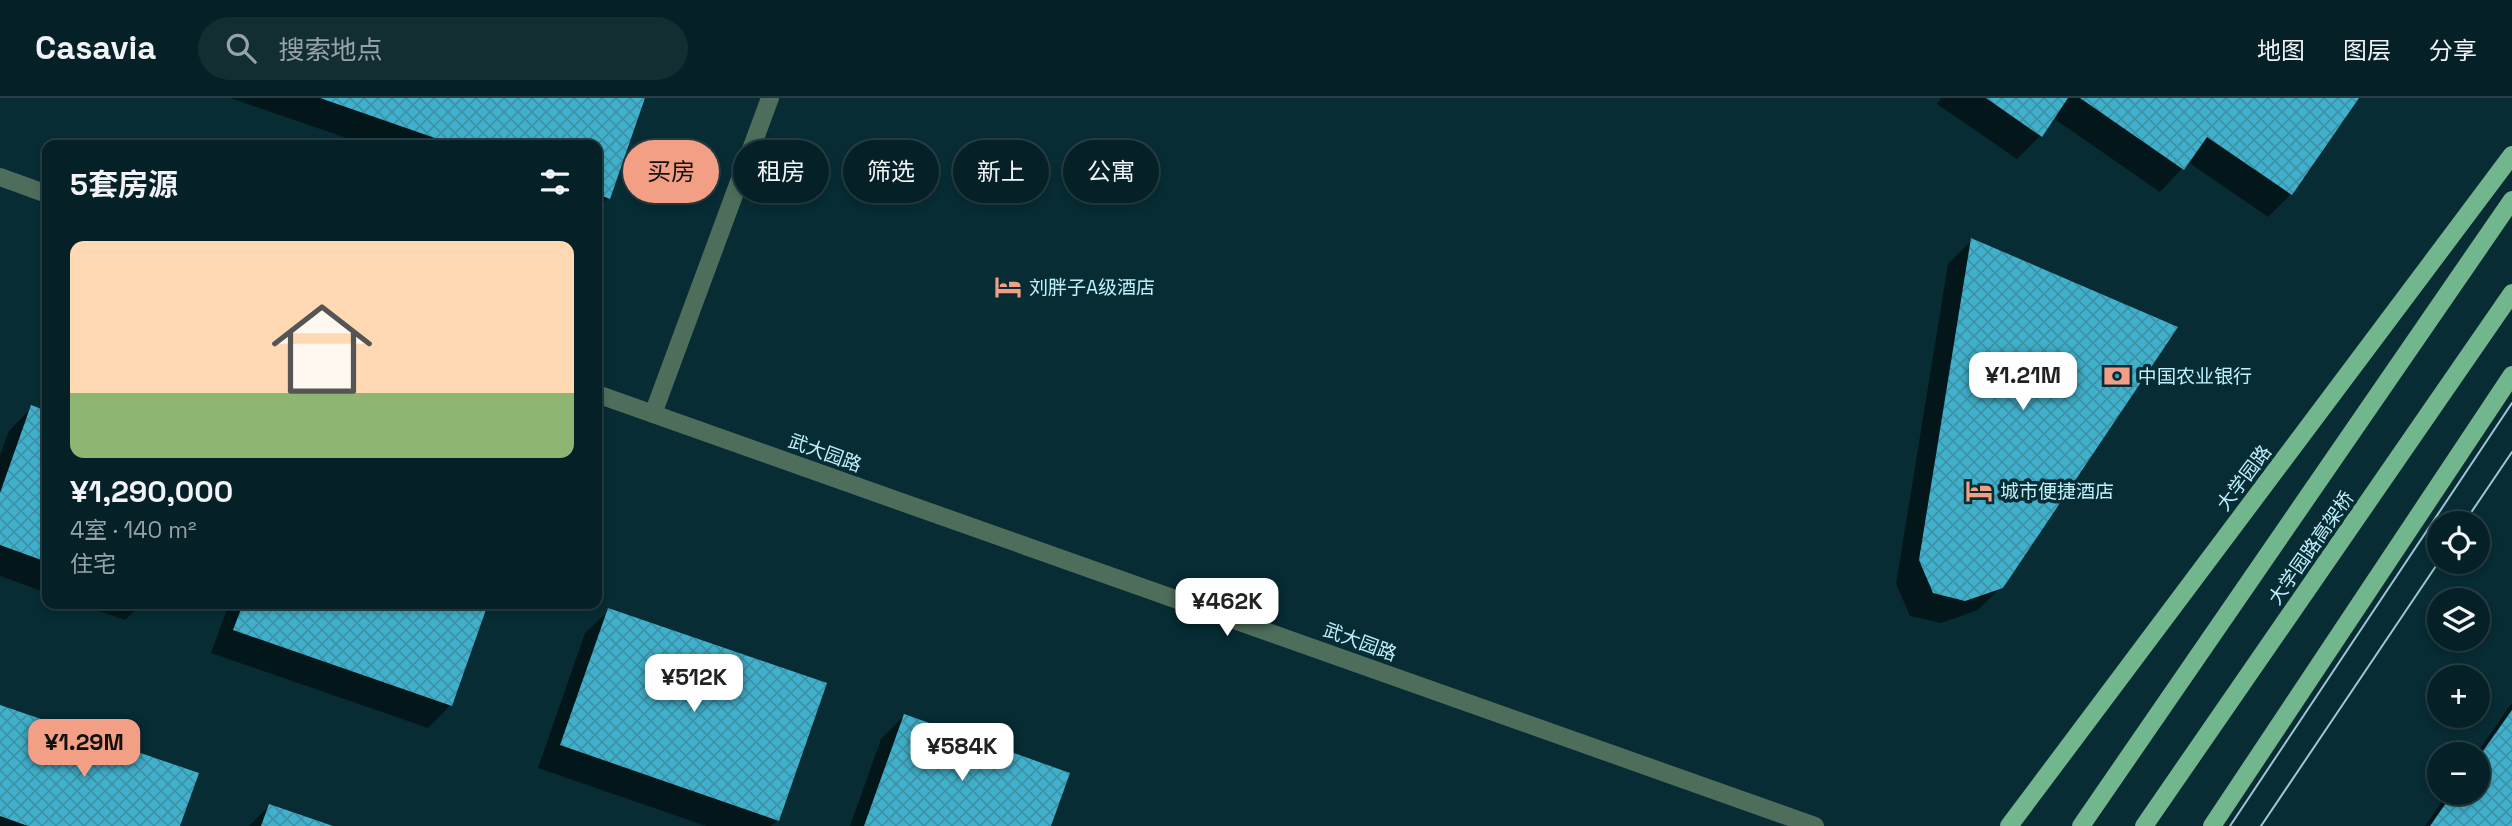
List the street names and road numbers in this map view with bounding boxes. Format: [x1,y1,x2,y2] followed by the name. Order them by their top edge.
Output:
[785,428,865,478] street label: 武大园路
[2211,440,2277,516] street label: 大学园路
[2263,486,2359,610] street label: 大学园路高架桥
[1320,617,1400,667] street label: 武大园路

